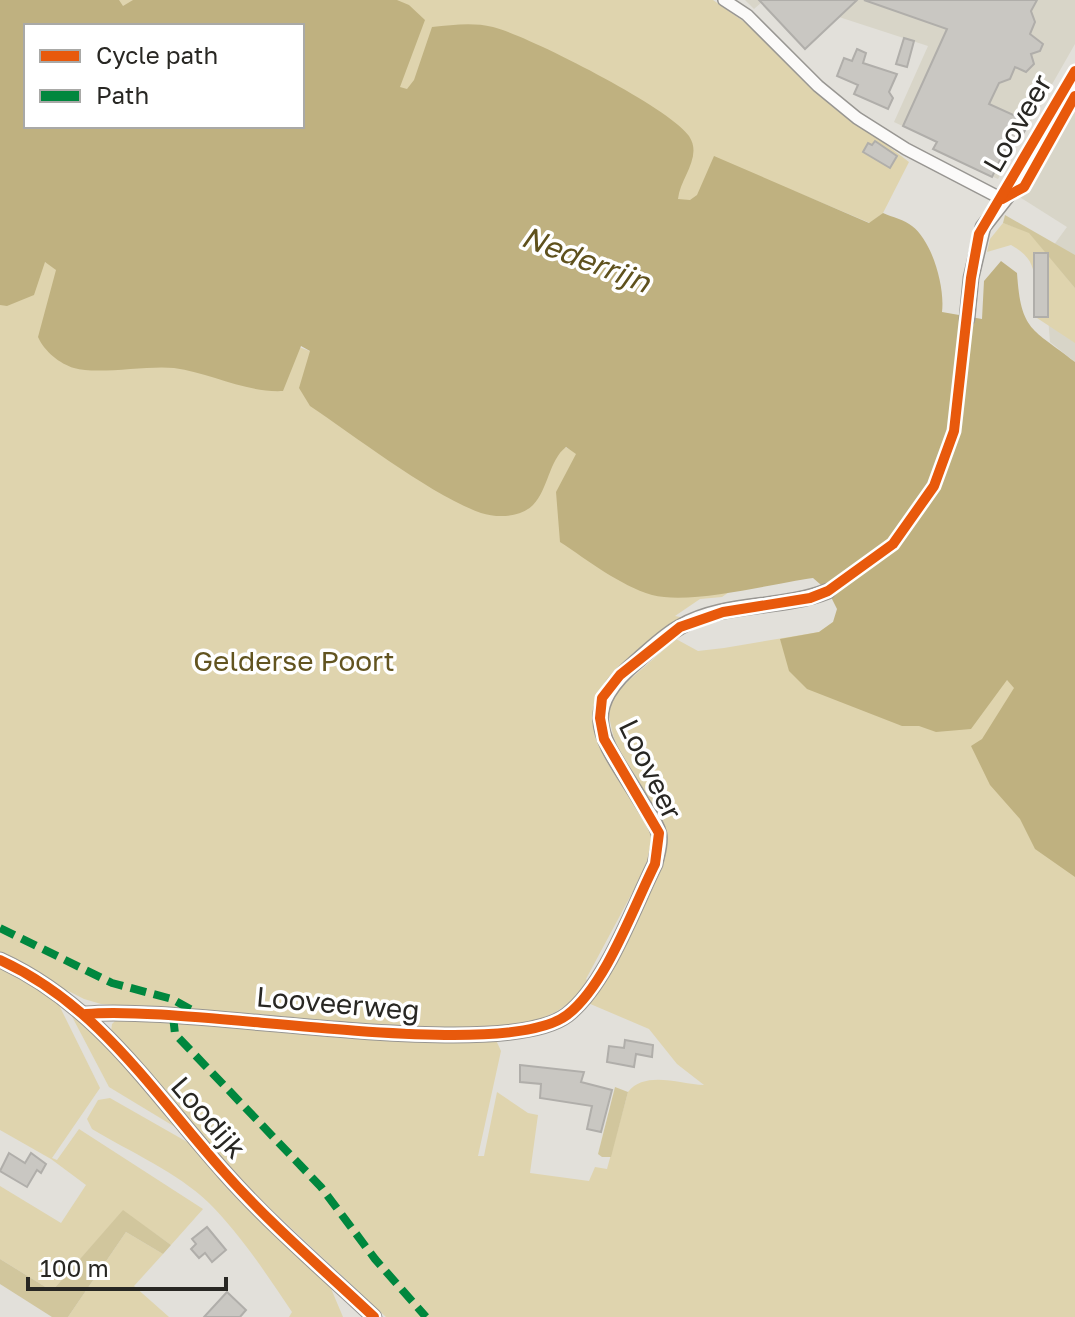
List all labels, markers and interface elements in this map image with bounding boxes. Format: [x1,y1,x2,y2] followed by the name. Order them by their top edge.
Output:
[24,24,304,128] legend
[96,40,218,69] text: Cycle path
[976,68,1058,178] street label: Looveer
[96,80,149,109] text: Path
[517,218,656,300] water label: Nederrijn
[193,644,395,677] park label: Gelderse Poort
[613,714,689,824] street label: Looveer
[255,979,421,1027] street label: Looveerweg
[165,1069,253,1165] street label: Loodijk
[28,1241,226,1291] scale bar
[40,1253,109,1282] text: 100 m

